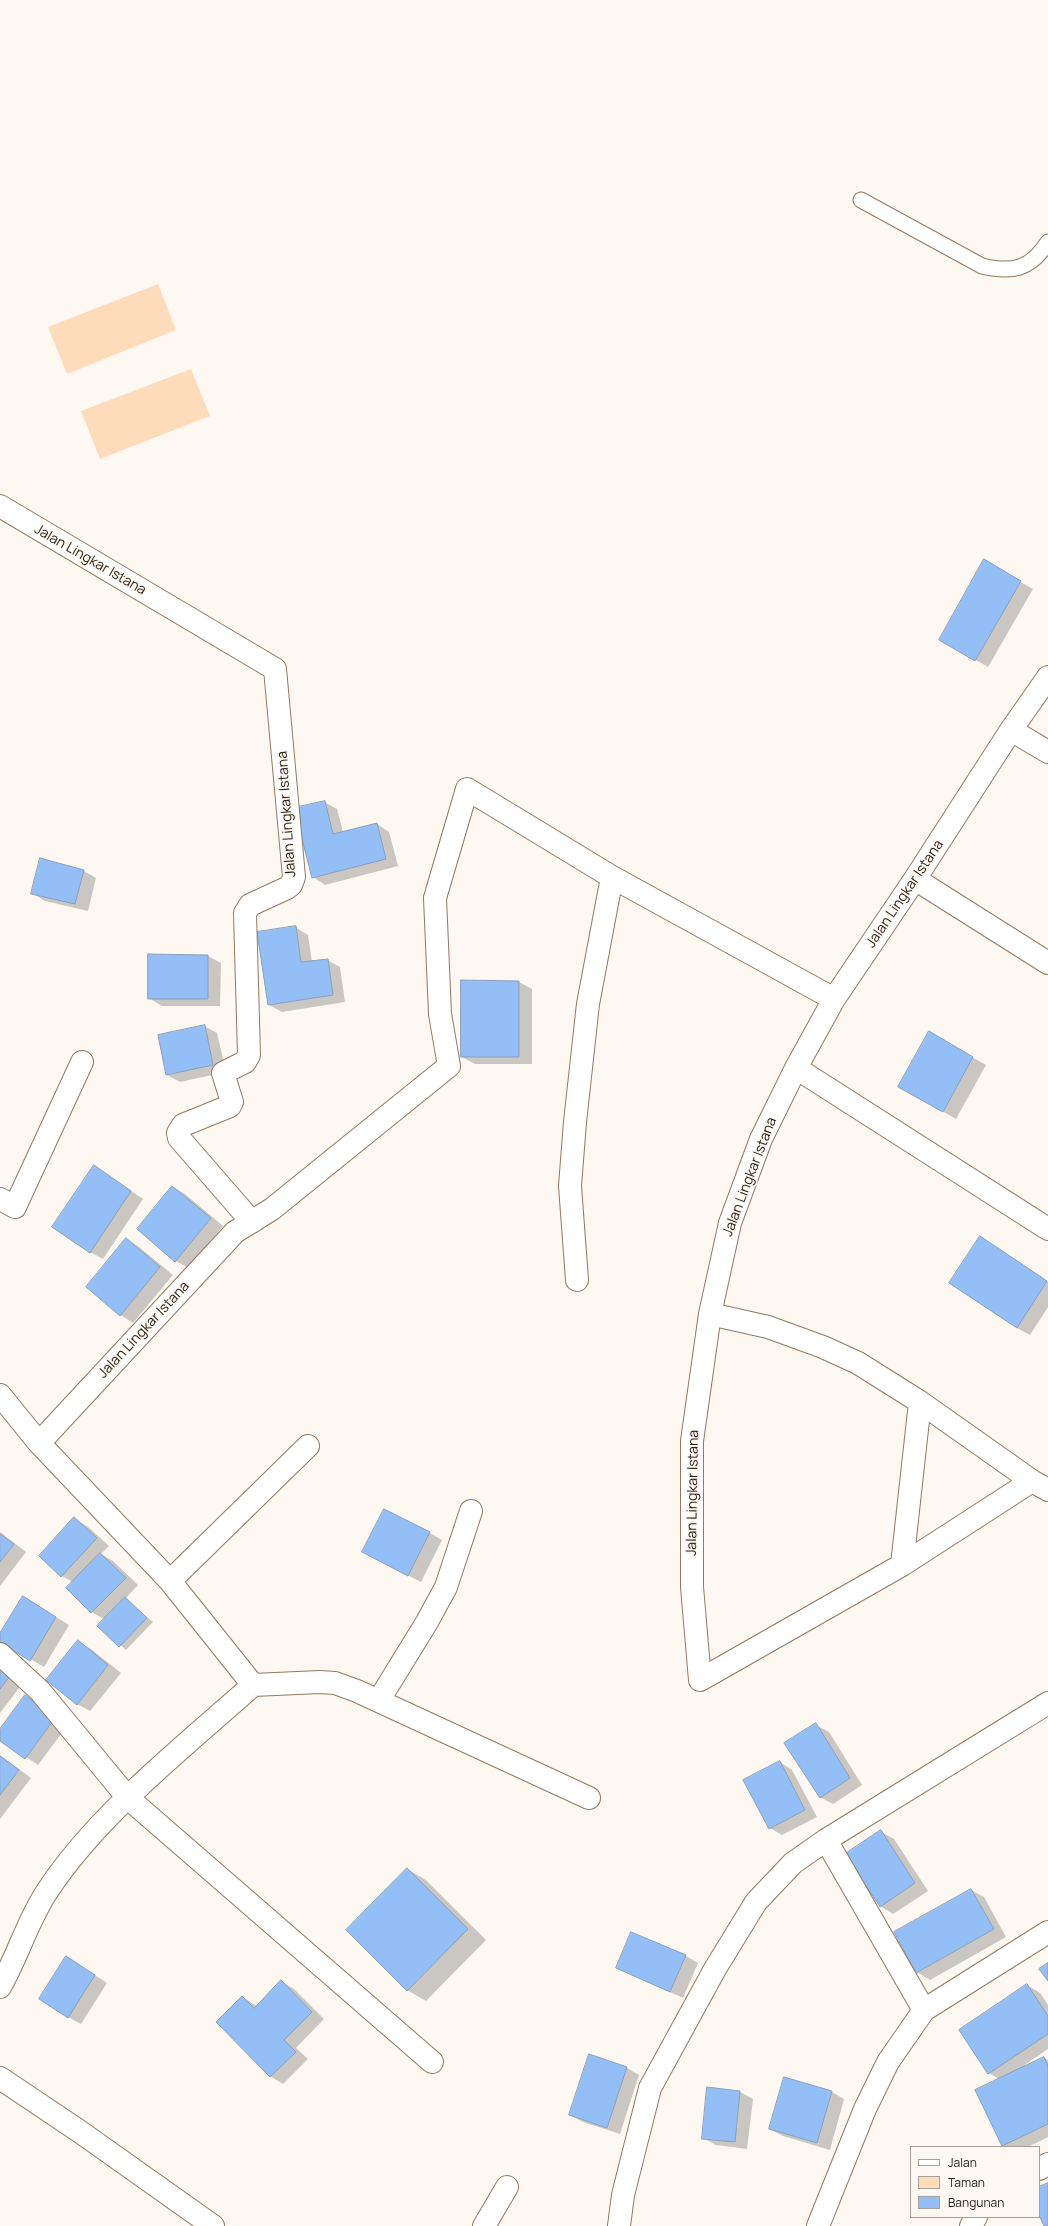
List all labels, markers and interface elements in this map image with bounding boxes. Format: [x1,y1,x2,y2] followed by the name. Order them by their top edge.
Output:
[31,521,149,599] street label: Jalan Lingkar Istana
[274,751,300,877] street label: Jalan Lingkar Istana
[863,837,947,951] street label: Jalan Lingkar Istana
[720,1115,780,1239] street label: Jalan Lingkar Istana
[95,1278,193,1382] street label: Jalan Lingkar Istana
[684,1430,702,1556] street label: Jalan Lingkar Istana
[910,2146,1040,2218] legend
[948,2154,977,2171] text: Jalan
[948,2174,985,2191] text: Taman
[948,2194,1004,2211] text: Bangunan

